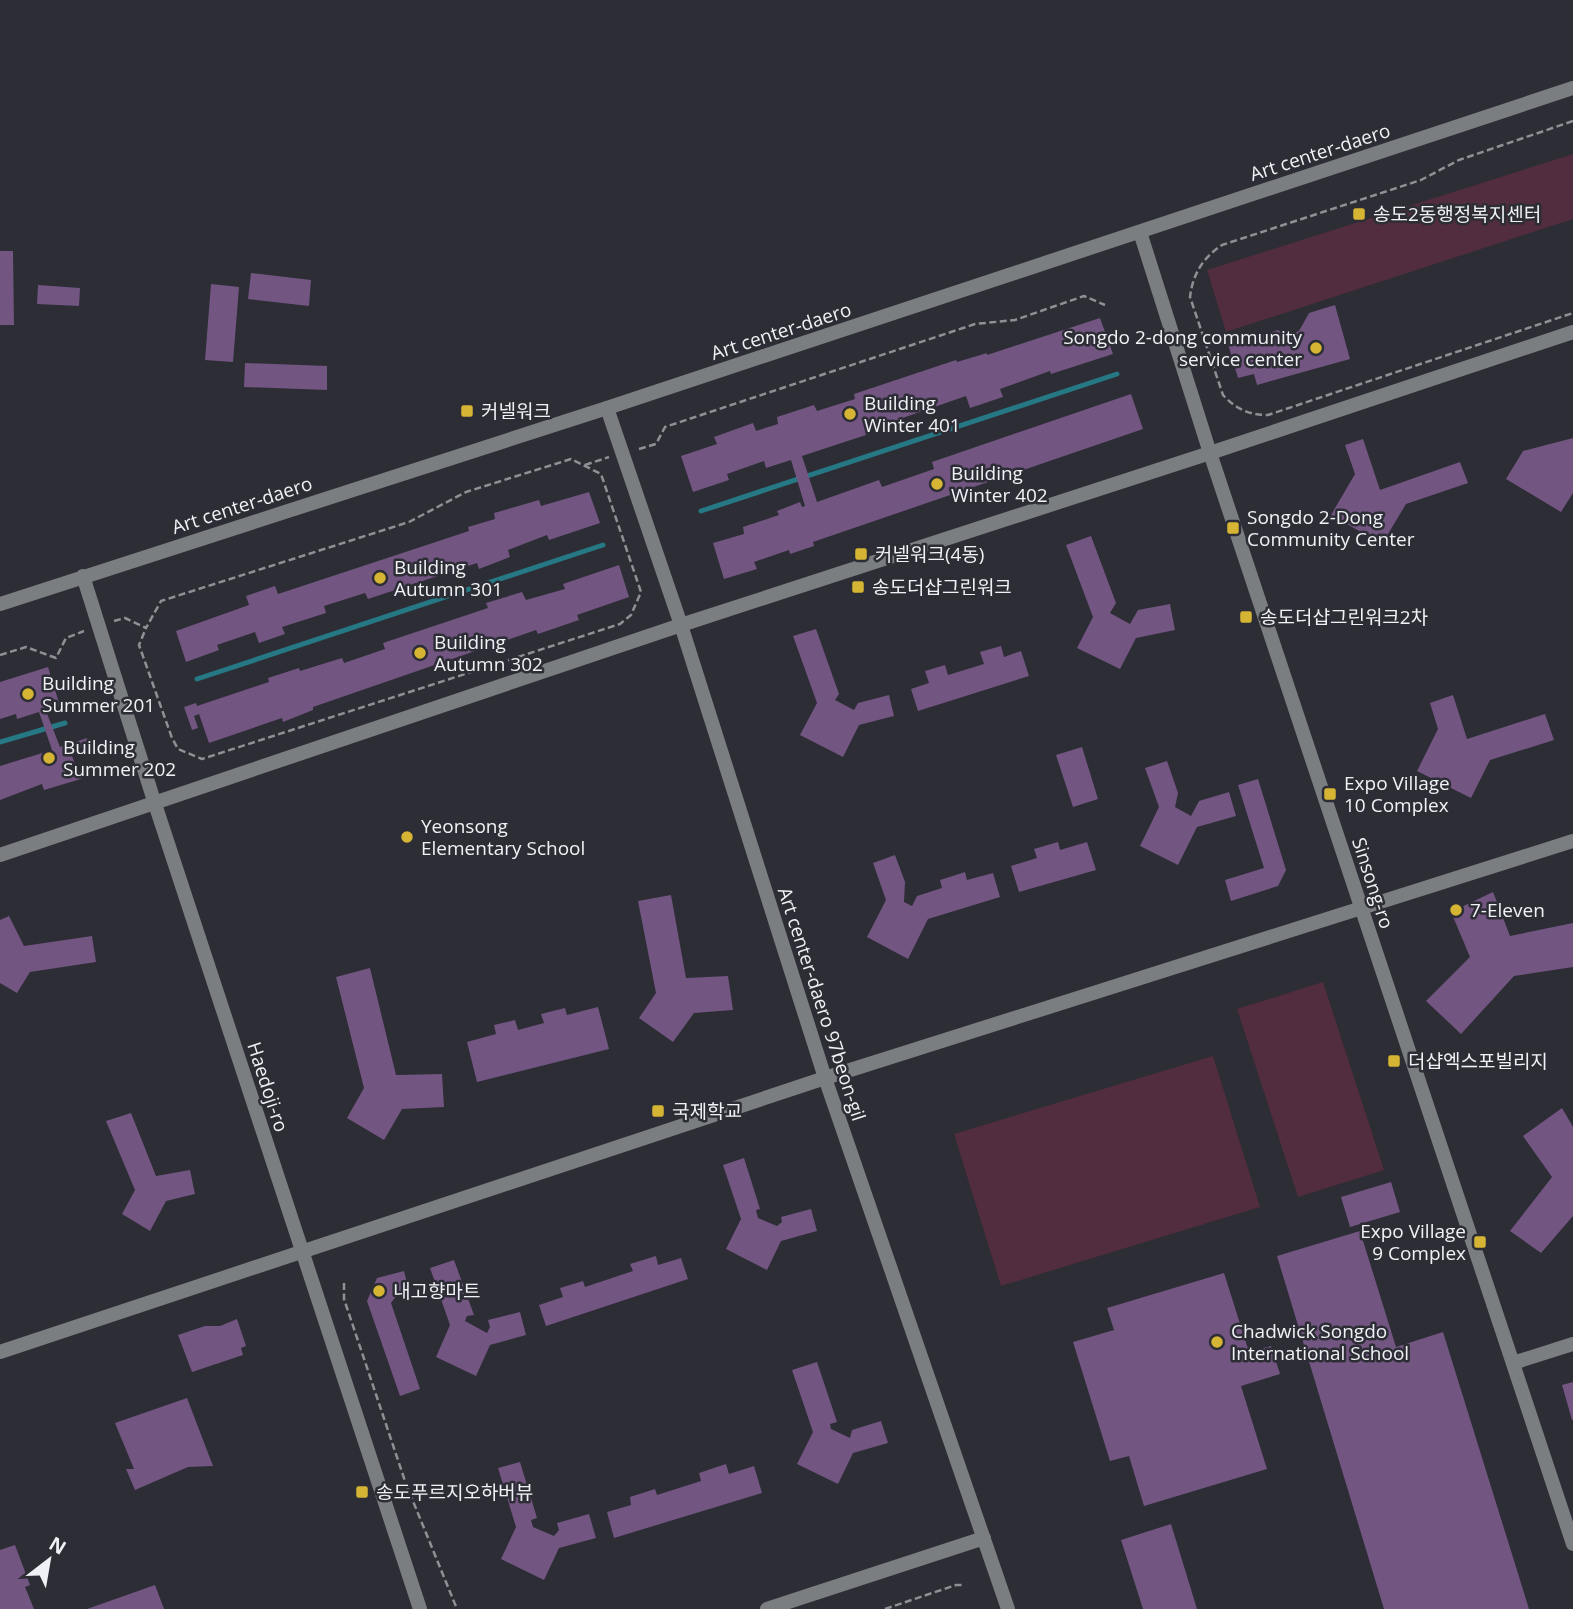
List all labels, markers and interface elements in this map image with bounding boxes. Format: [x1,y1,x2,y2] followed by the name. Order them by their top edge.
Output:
[1246,117,1394,187] street label: Art center-daero
[1373,201,1541,227] place label: 송도2동행정복지센터
[1351,206,1367,222] marker: 송도2동행정복지센터
[707,296,855,366] street label: Art center-daero
[1063,324,1302,372] place label: Songdo 2-dong community service center
[1308,340,1324,356] marker: Songdo 2-dong community service center
[864,390,961,438] place label: Building Winter 401
[481,398,551,424] place label: 커넬워크
[459,403,475,419] marker: 커넬워크
[842,406,858,422] marker: Building Winter 401
[951,460,1048,508] place label: Building Winter 402
[168,470,316,540] street label: Art center-daero
[929,476,945,492] marker: Building Winter 402
[1247,504,1415,552] place label: Songdo 2-Dong Community Center
[1225,520,1241,536] marker: Songdo 2-Dong Community Center
[875,541,984,567] place label: 커넬워크(4동)
[853,546,869,562] marker: 커넬워크(4동)
[394,554,503,602] place label: Building Autumn 301
[372,570,388,586] marker: Building Autumn 301
[872,574,1012,600] place label: 송도더샵그린워크
[850,579,866,595] marker: 송도더샵그린워크
[1260,604,1428,630] place label: 송도더샵그린워크2차
[1238,609,1254,625] marker: 송도더샵그린워크2차
[434,629,543,677] place label: Building Autumn 302
[412,645,428,661] marker: Building Autumn 302
[42,670,155,718] place label: Building Summer 201
[20,686,36,702] marker: Building Summer 201
[63,734,176,782] place label: Building Summer 202
[41,750,57,766] marker: Building Summer 202
[1344,770,1450,818] place label: Expo Village 10 Complex
[1322,786,1338,802] marker: Expo Village 10 Complex
[421,813,585,861] place label: Yeonsong Elementary School
[399,829,415,845] marker: Yeonsong Elementary School
[1346,834,1400,932] street label: Sinsong-ro
[772,884,872,1124] street label: Art center-daero 97beon-gil
[1470,897,1545,923] place label: 7-Eleven
[1448,902,1464,918] marker: 7-Eleven
[241,1039,295,1135] street label: Haedoji-ro
[1408,1048,1548,1074] place label: 더샵엑스포빌리지
[1386,1053,1402,1069] marker: 더샵엑스포빌리지
[672,1098,742,1124] place label: 국제학교
[650,1103,666,1119] marker: 국제학교
[1360,1218,1466,1266] place label: Expo Village 9 Complex
[1472,1234,1488,1250] marker: Expo Village 9 Complex
[393,1278,480,1304] place label: 내고향마트
[371,1283,387,1299] marker: 내고향마트
[1231,1318,1409,1366] place label: Chadwick Songdo International School
[1209,1334,1225,1350] marker: Chadwick Songdo International School
[376,1479,533,1505] place label: 송도푸르지오하버뷰
[354,1484,370,1500] marker: 송도푸르지오하버뷰
[14,1525,84,1595] north arrow
[44,1530,71,1561] text: N

